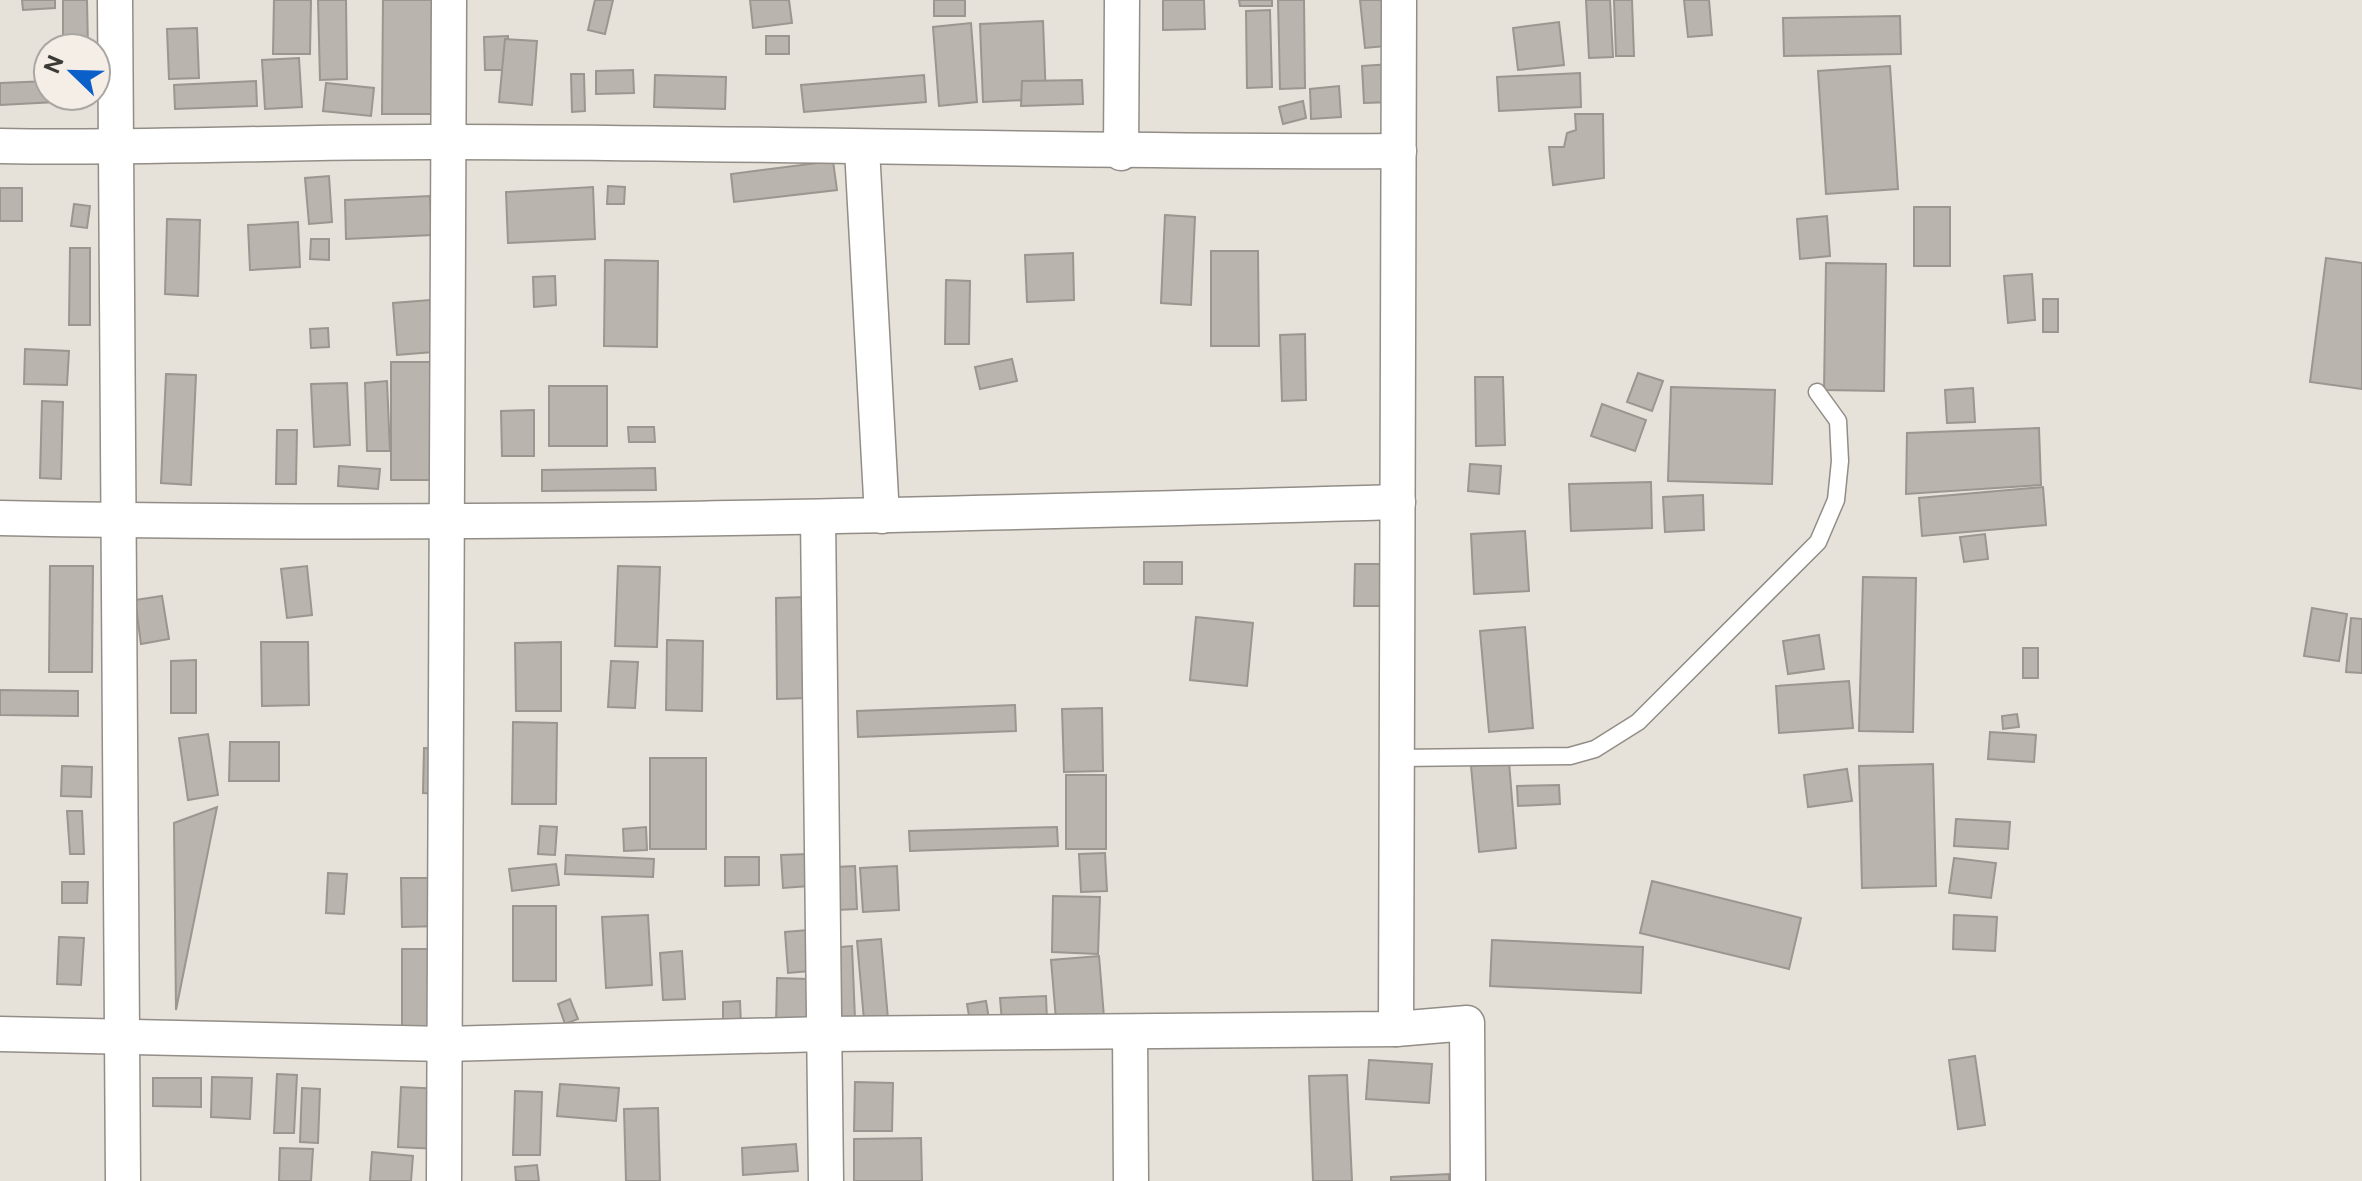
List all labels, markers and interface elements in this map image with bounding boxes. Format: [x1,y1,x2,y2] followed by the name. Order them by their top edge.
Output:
[32,32,112,112] north arrow
[38,51,69,77] text: N

